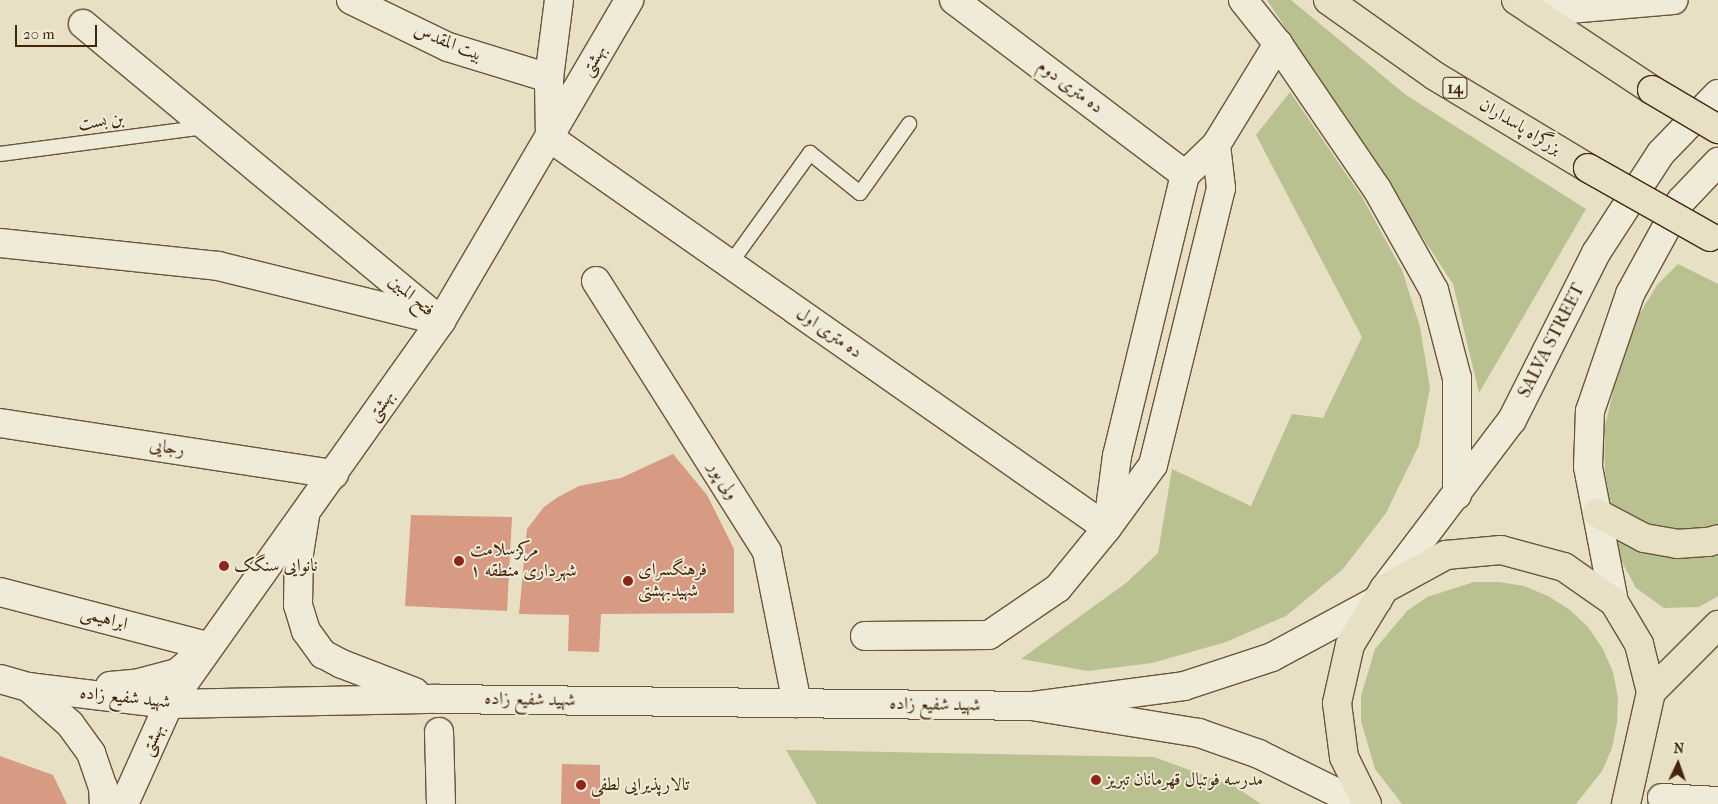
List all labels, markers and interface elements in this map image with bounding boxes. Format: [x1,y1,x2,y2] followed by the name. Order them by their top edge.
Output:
[18,15,100,47] scale bar
[411,20,485,66] street label: بیت المقدس
[23,25,55,43] text: 20 m
[576,41,612,81] street label: بهشتی
[1033,55,1107,119] street label: ده متری دوم
[1441,75,1469,102] road number: 14
[1475,94,1565,160] street label: بزرگراه پاسداران
[77,108,125,136] street label: بن بست
[384,271,438,321] street label: فتح المبین
[1514,280,1590,402] street label: SALVA STREET
[792,303,866,363] street label: ده متری اول
[363,386,399,426] street label: بهشتی
[148,435,186,461] street label: رجایی
[703,458,743,504] street label: ولی پور
[470,540,577,582] place label: مرکزسلامت شهرداری منطقه ۱
[452,554,466,568] marker: مرکزسلامت شهرداری منطقه ۱
[234,555,318,577] place label: نانوایی سنگک
[218,560,230,572] marker: نانوایی سنگک
[638,560,707,602] place label: فرهنگسرای شهیدبهشتی
[622,575,634,587] marker: فرهنگسرای شهیدبهشتی
[78,602,130,636] street label: ابراهیمی
[79,682,171,714] street label: شهید شفیع زاده
[484,688,576,712] street label: شهید شفیع زاده
[889,693,981,717] street label: شهید شفیع زاده
[136,721,170,759] street label: بهشتی
[1653,739,1703,789] north arrow
[1673,740,1685,757] text: N
[1106,769,1263,791] place label: مدرسه فوتبال قهرمانان تبریز
[591,774,689,796] place label: تالارپذیرایی لطفی
[1090,774,1102,786] marker: مدرسه فوتبال قهرمانان تبریز
[575,779,587,791] marker: تالارپذیرایی لطفی

